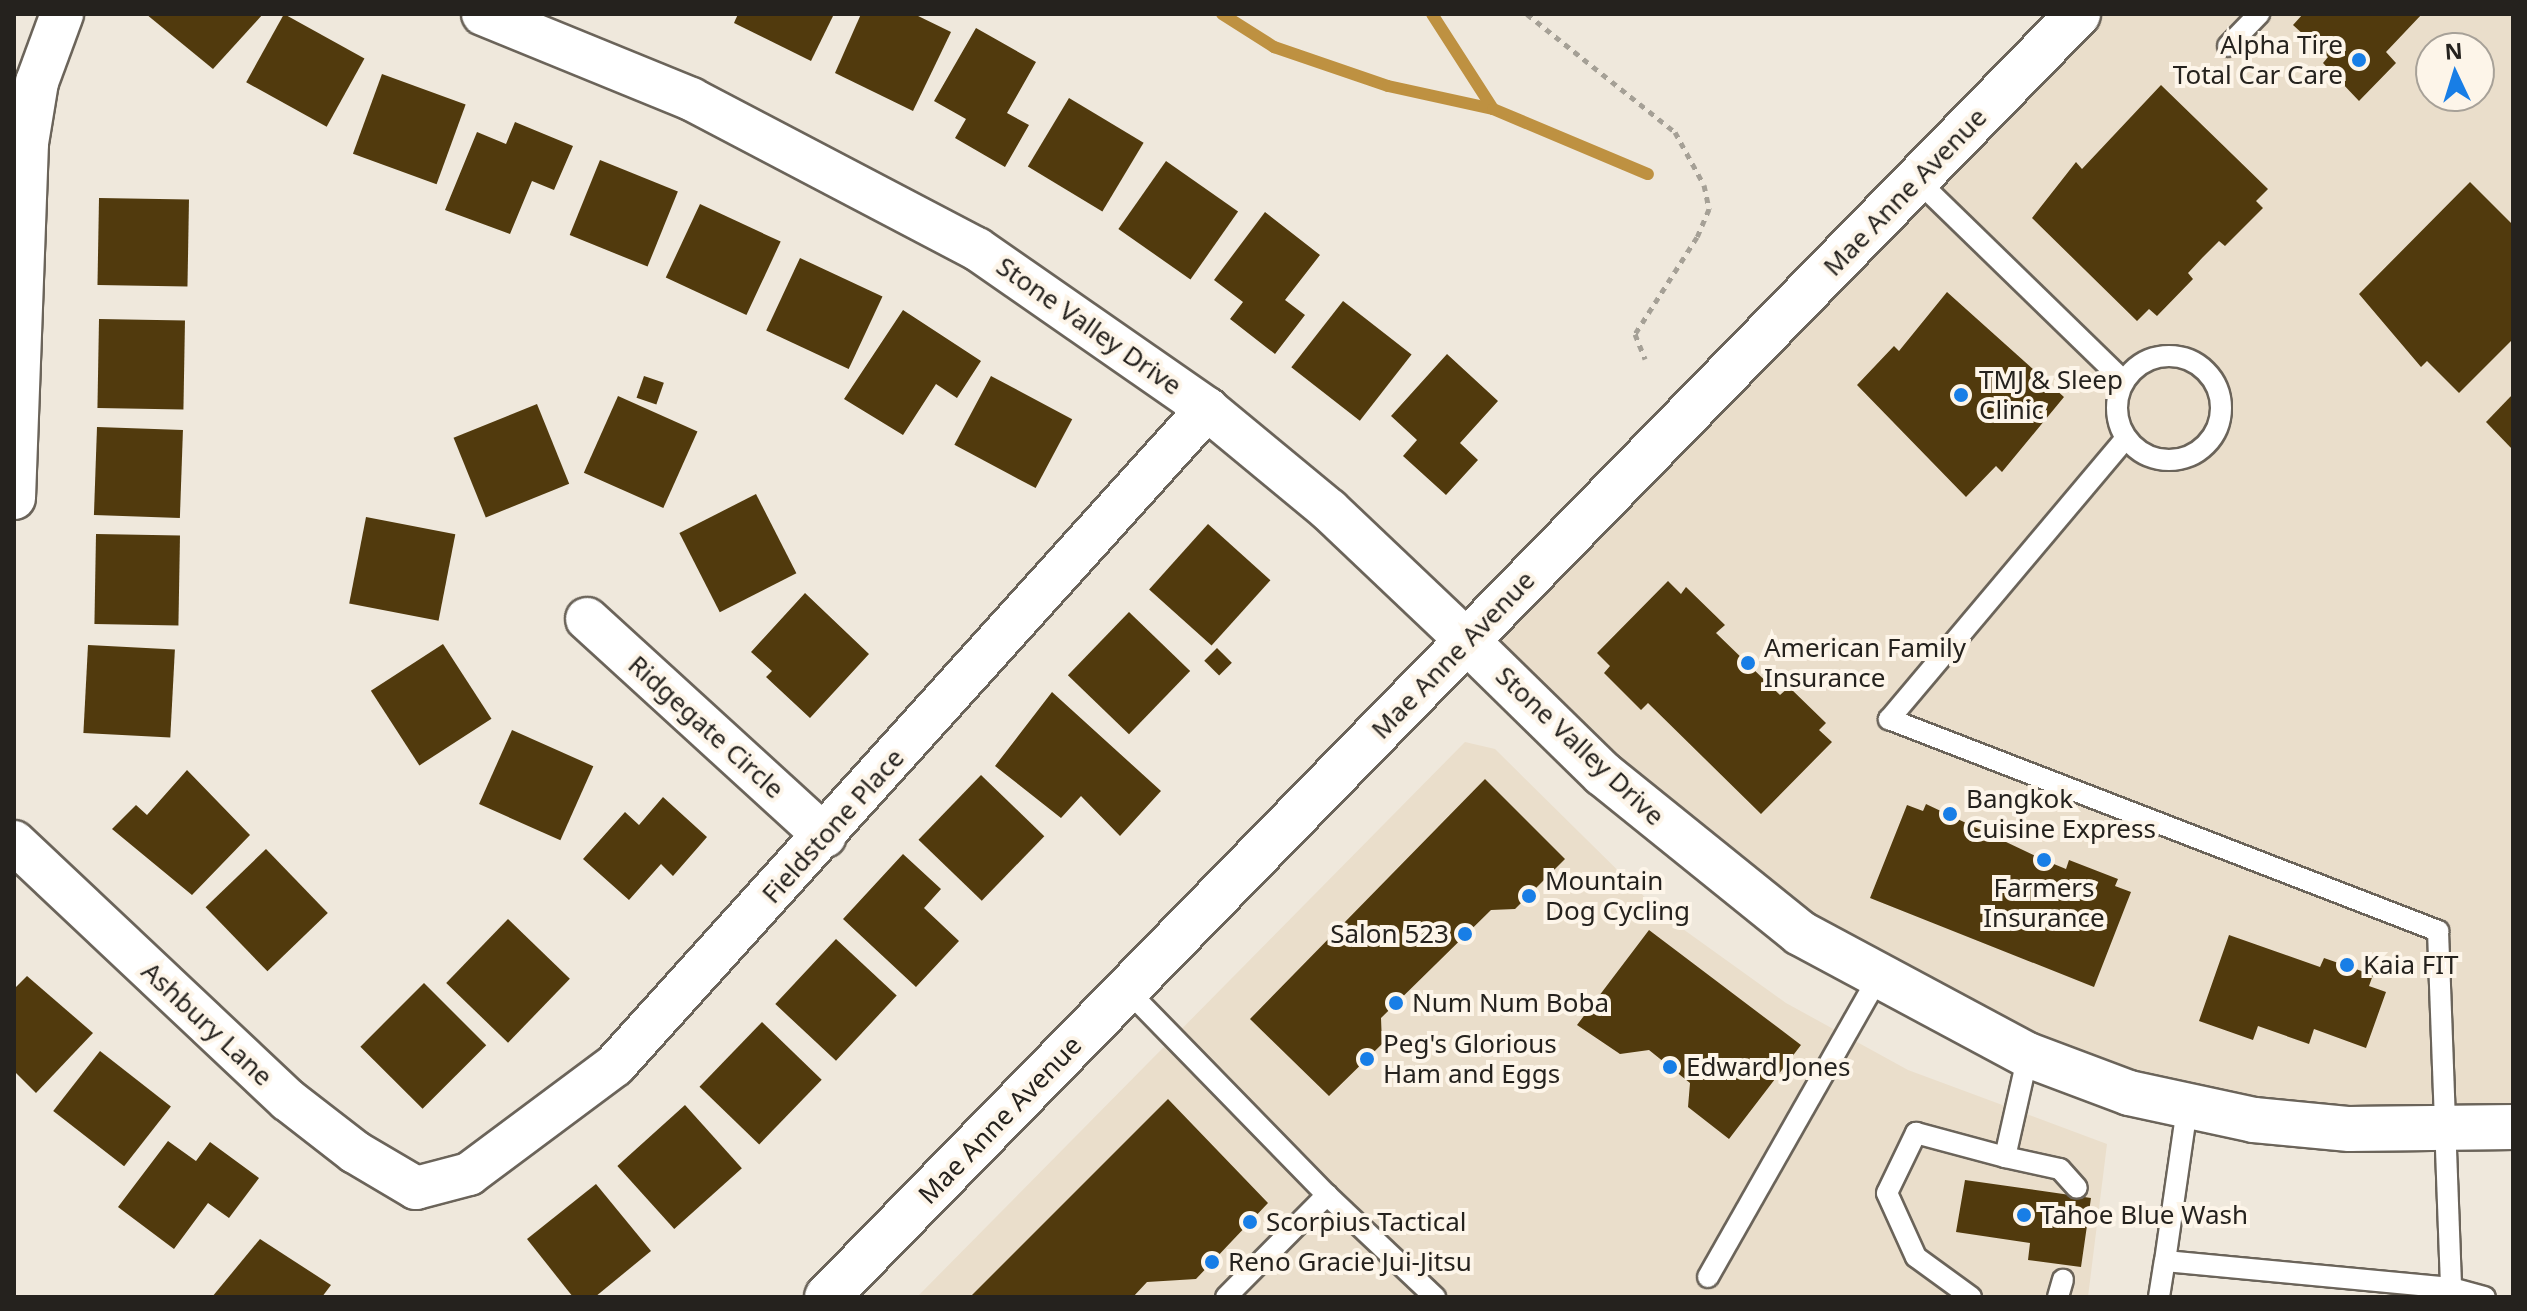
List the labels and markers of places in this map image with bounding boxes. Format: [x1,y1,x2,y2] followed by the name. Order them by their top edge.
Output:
[2173,29,2343,90] place label: Alpha Tire Total Car Care
[2350,51,2368,69] marker: Alpha Tire Total Car Care
[1979,364,2123,426] place label: TMJ & Sleep Clinic
[1950,384,1972,406] marker: TMJ & Sleep Clinic
[1764,632,1966,694] place label: American Family Insurance
[1739,654,1757,672] marker: American Family Insurance
[1966,783,2156,844] place label: Bangkok Cuisine Express
[1941,805,1959,823] marker: Bangkok Cuisine Express
[2035,851,2053,869] marker: Farmers Insurance
[1545,865,1690,926] place label: Mountain Dog Cycling
[1983,872,2105,934] place label: Farmers Insurance
[1520,887,1538,905] marker: Mountain Dog Cycling
[1330,918,1449,950] place label: Salon 523
[1456,925,1474,943] marker: Salon 523
[2363,949,2458,981] place label: Kaia FIT
[2338,956,2356,974] marker: Kaia FIT
[1412,987,1609,1019] place label: Num Num Boba
[1387,994,1405,1012] marker: Num Num Boba
[1383,1028,1560,1090] place label: Peg's Glorious Ham and Eggs
[1358,1050,1376,1068] marker: Peg's Glorious Ham and Eggs
[1686,1051,1850,1083] place label: Edward Jones
[1661,1058,1679,1076] marker: Edward Jones
[2040,1199,2248,1231] place label: Tahoe Blue Wash
[1266,1206,1467,1238] place label: Scorpius Tactical
[2015,1206,2033,1224] marker: Tahoe Blue Wash
[1241,1213,1259,1231] marker: Scorpius Tactical
[1228,1246,1472,1278] place label: Reno Gracie Jui-Jitsu
[1203,1253,1221,1271] marker: Reno Gracie Jui-Jitsu

